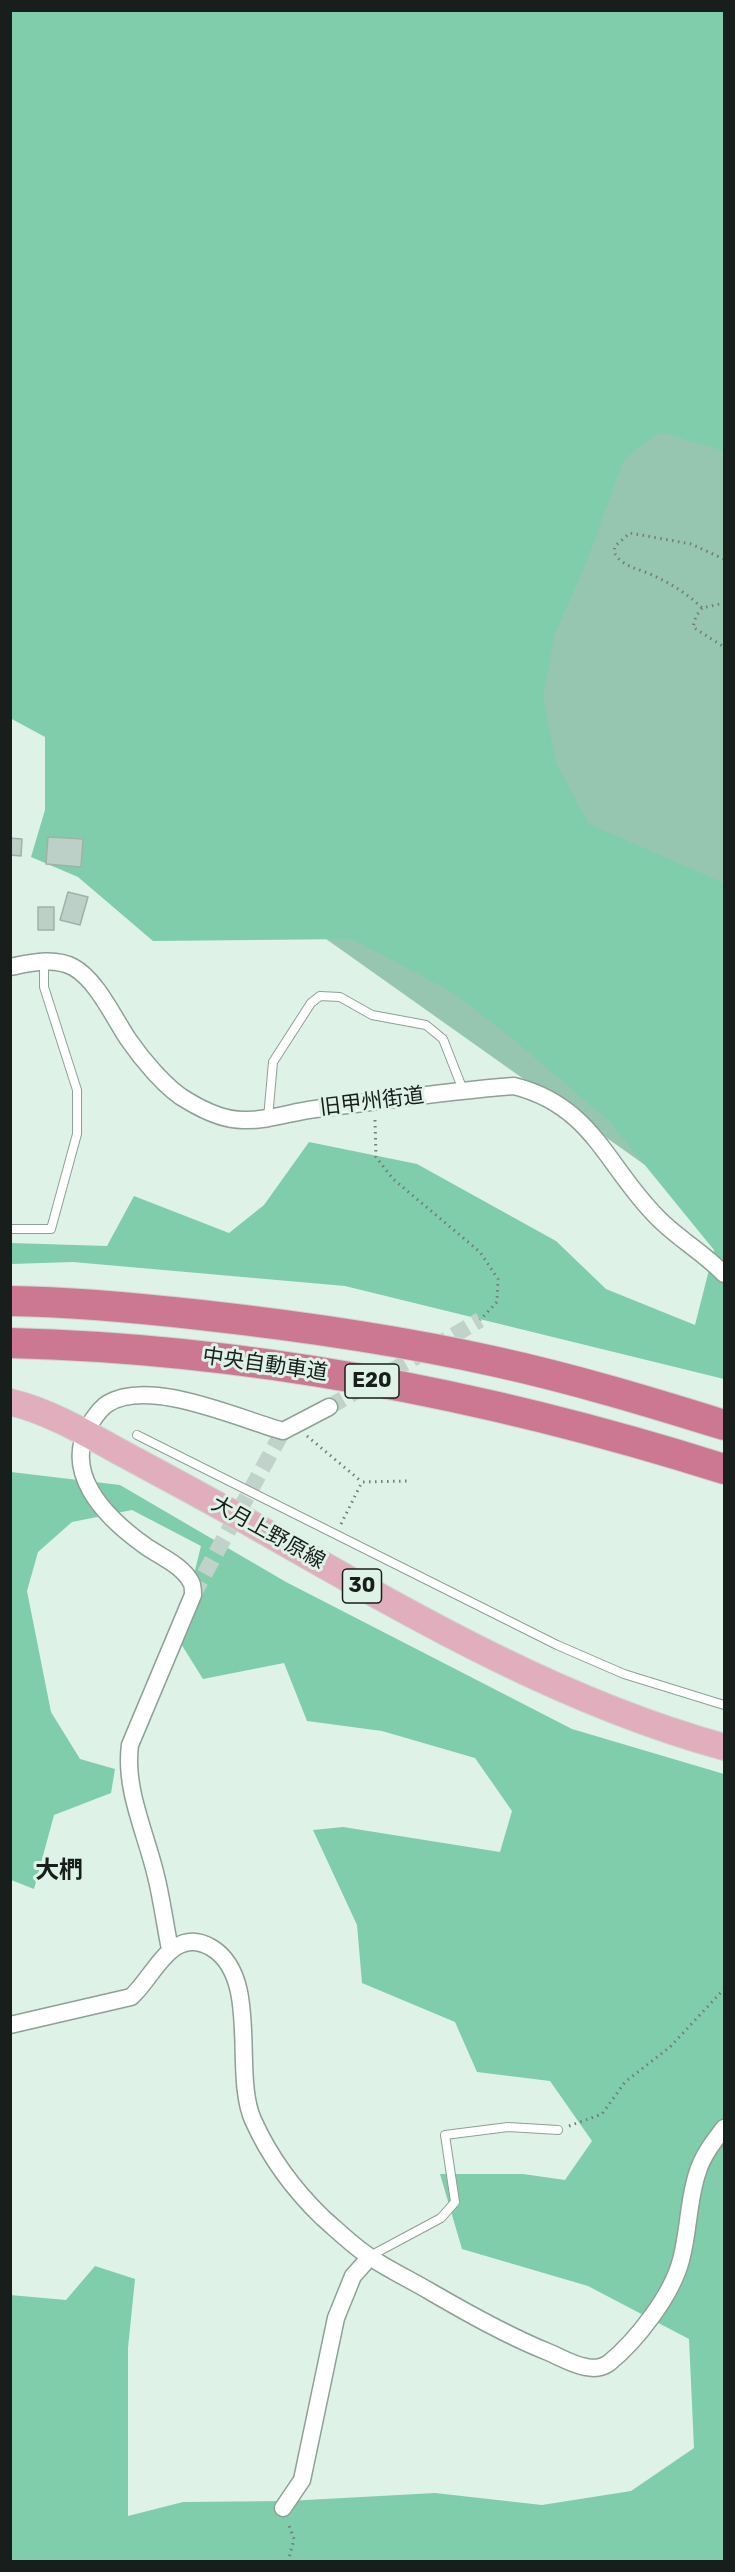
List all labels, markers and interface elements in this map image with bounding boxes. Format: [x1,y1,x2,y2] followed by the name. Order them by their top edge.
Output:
[318,1083,426,1121] street label: 旧甲州街道
[201,1344,329,1386] street label: 中央自動車道
[345,1364,399,1398] road number: E20
[207,1491,329,1575] street label: 大月上野原線
[342,1569,382,1603] road number: 30
[35,1857,83,1885] district label: 大椚

